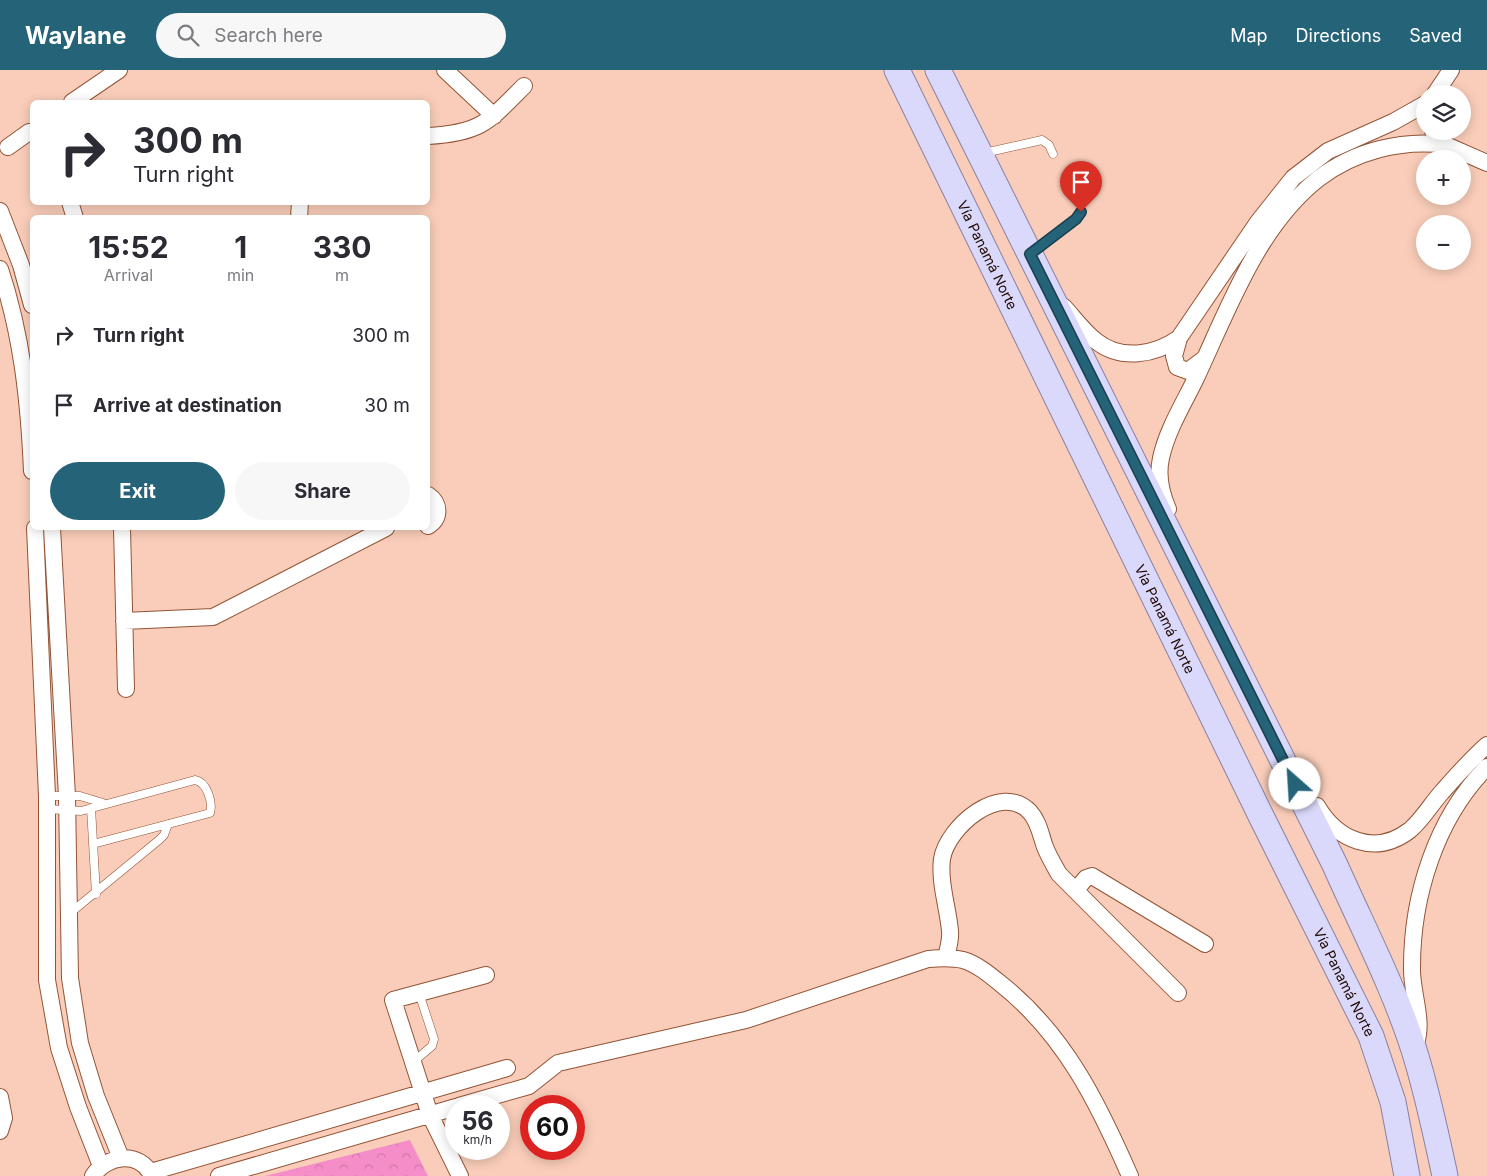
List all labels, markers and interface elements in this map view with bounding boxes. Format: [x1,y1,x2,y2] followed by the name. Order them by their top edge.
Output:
[156,13,506,58] search box
[25,21,126,50] text: Waylane
[174,21,202,49] icon: search
[214,24,323,47] text: Search here
[1230,25,1268,46] text: Map
[1296,25,1381,46] text: Directions
[1409,25,1462,46] text: Saved
[1416,85,1471,270] map controls
[1416,85,1471,140] button: layers
[133,119,243,161] text: 300 m
[50,120,115,185] icon: right
[1416,150,1471,205] button: +
[133,161,234,187] text: Turn right
[1060,161,1102,212] pin
[1067,168,1095,196] icon: arrive
[954,198,1022,312] street label: Vía Panamá Norte
[1416,215,1471,270] button: −
[88,229,169,265] text: 15:52
[234,229,247,265] text: 1
[313,229,372,265] text: 330
[104,265,153,285] text: Arrival
[227,265,254,285] text: min
[335,265,349,285] text: m
[50,321,78,349] icon: right
[93,324,184,347] text: Turn right
[352,324,410,347] text: 300 m
[50,391,78,419] icon: arrive
[93,394,282,417] text: Arrive at destination
[364,394,410,417] text: 30 m
[50,462,225,520] button: Exit
[235,462,410,520] button: Share
[1132,562,1199,676] street label: Vía Panamá Norte
[1268,757,1320,809] position arrow
[1310,925,1379,1039] street label: Vía Panamá Norte
[520,1095,585,1160] speed limit sign: 60
[461,1106,494,1136] text: 56
[463,1132,492,1147] text: km/h

